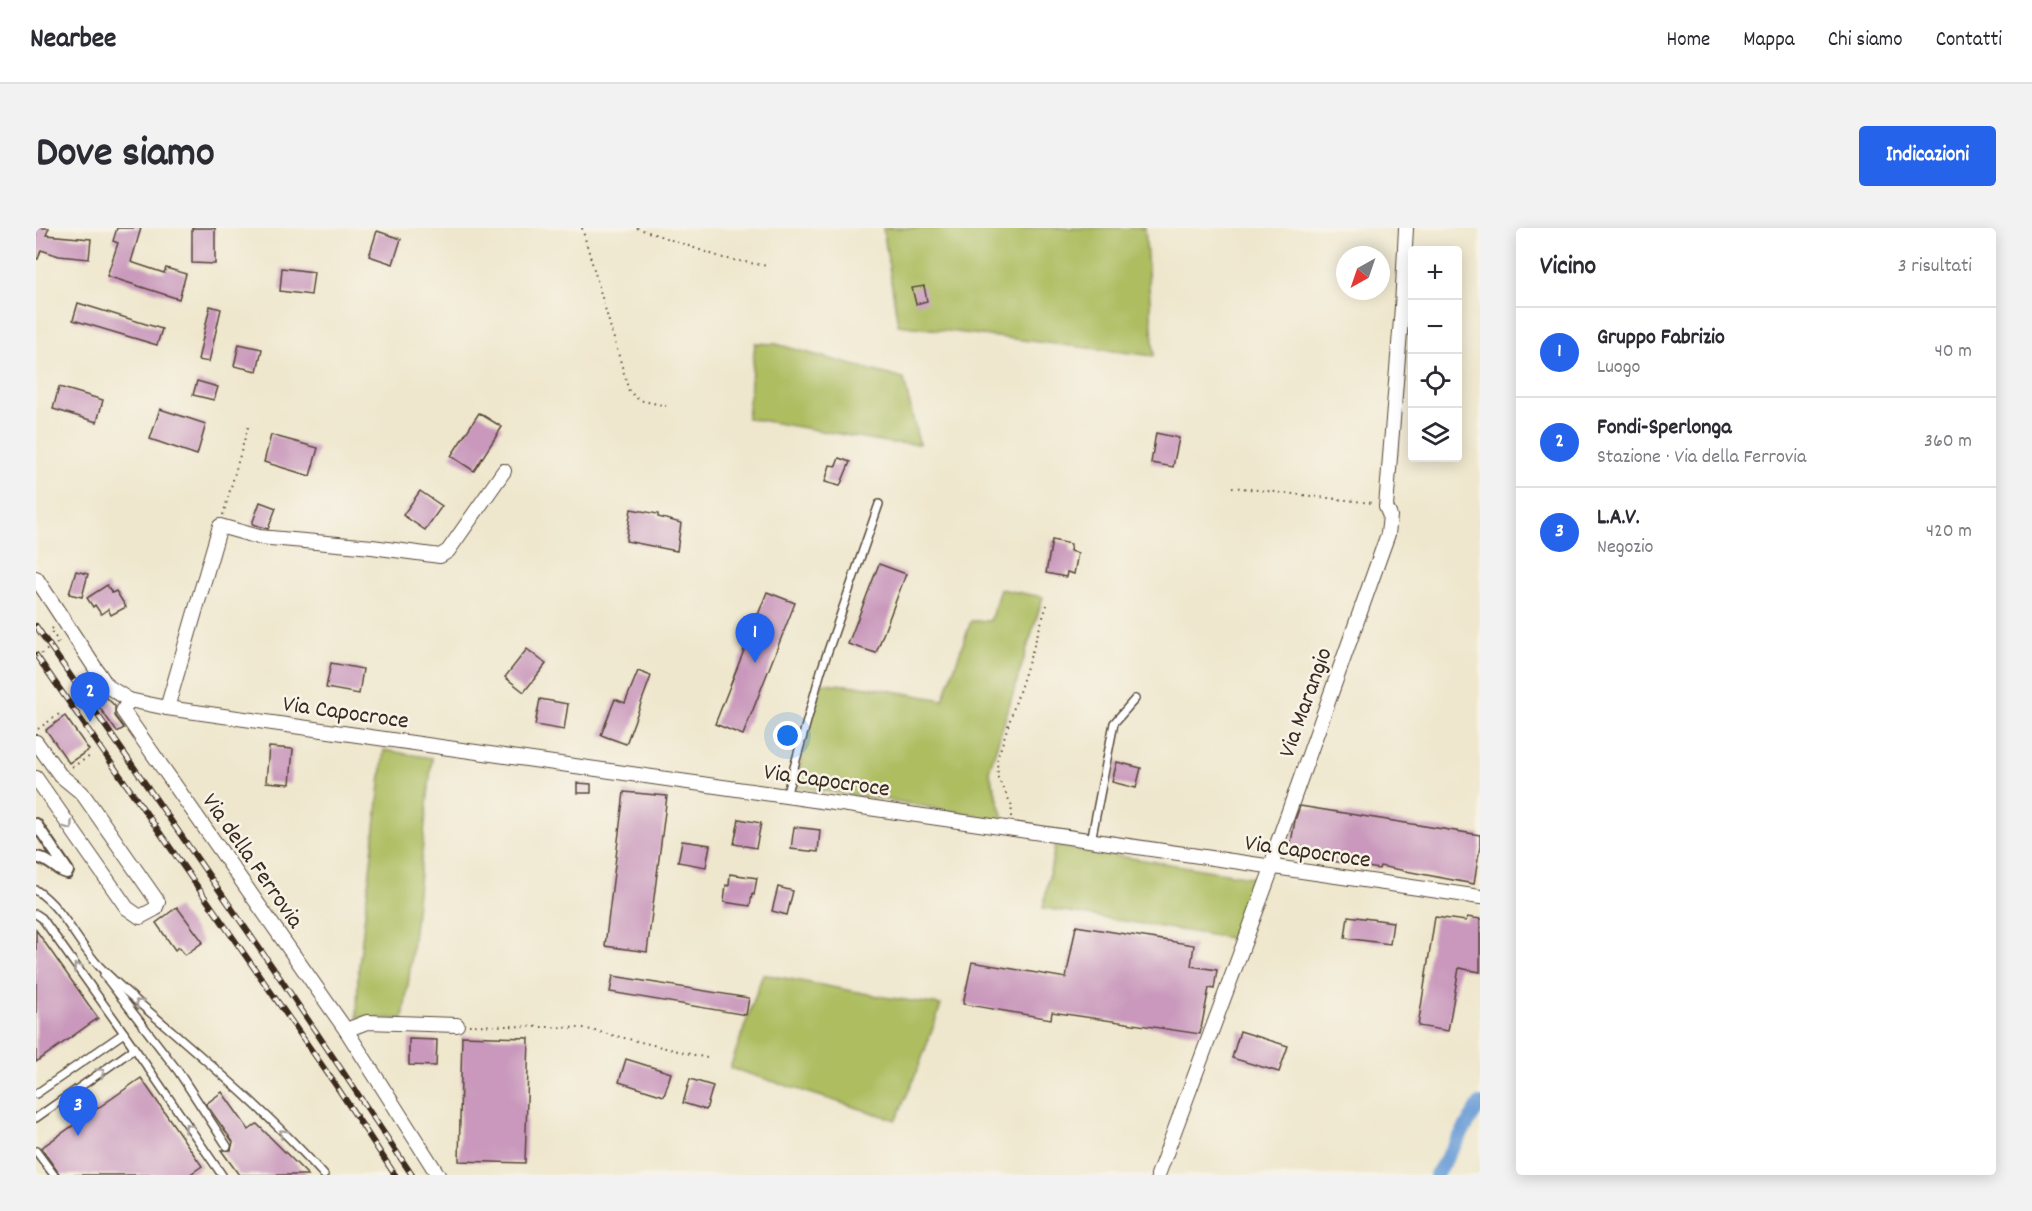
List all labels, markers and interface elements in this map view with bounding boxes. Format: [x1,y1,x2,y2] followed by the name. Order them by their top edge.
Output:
[30,21,116,61] text: Nearbee
[1667,26,1710,56] text: Home
[1743,26,1795,56] text: Mappa
[1828,26,1903,56] text: Chi siamo
[1936,26,2002,56] text: Contatti
[36,126,215,186] text: Dove siamo
[1859,126,1996,186] button: Indicazioni
[1336,246,1390,300] north arrow
[1408,246,1462,462] map controls
[1408,246,1462,300] button: +
[1540,249,1596,286] text: Vicino
[1898,253,1972,281] text: 3 risultati
[1408,300,1462,354] button: −
[1597,323,1725,354] text: Gruppo Fabrizio
[1557,338,1562,366] text: 1
[1934,338,1972,366] text: 40 m
[1408,354,1462,408] button: locate
[1597,354,1640,382] text: Luogo
[1408,408,1462,462] button: layers
[1597,413,1731,444] text: Fondi-Sperlonga
[1555,428,1564,456] text: 2
[1924,428,1972,456] text: 360 m
[1597,444,1806,472] text: Stazione · Via della Ferrovia
[1597,503,1640,534] text: L.A.V.
[1555,518,1564,546] text: 3
[1926,518,1972,546] text: 420 m
[1597,534,1654,562] text: Negozio
[736,614,774,663] pin: 1
[1271,643,1342,763] street label: Via Marangio
[70,672,110,722] pin: 2
[280,688,411,740] street label: Via Capocroce
[773,721,802,750] your location
[761,756,892,808] street label: Via Capocroce
[192,787,311,937] street label: Via della Ferrovia
[62,819,73,830] one-way arrow
[1242,827,1373,879] street label: Via Capocroce
[73,962,84,973] one-way arrow
[135,999,146,1010] one-way arrow
[94,1068,105,1079] one-way arrow
[58,1086,98,1136] pin: 3
[184,1122,195,1133] one-way arrow
[280,1130,291,1141] one-way arrow

